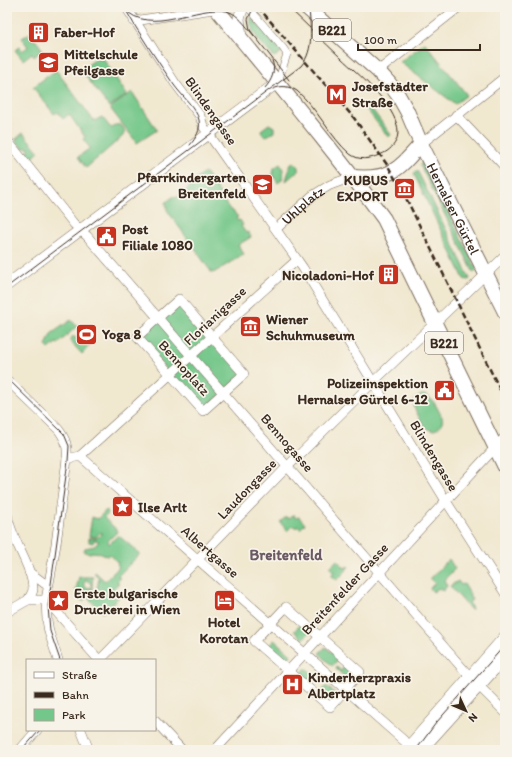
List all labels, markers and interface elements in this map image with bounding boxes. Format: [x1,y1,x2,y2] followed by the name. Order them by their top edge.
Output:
[26,19,52,45] building icon: Faber-Hof
[313,19,351,41] road number: B221
[54,24,116,41] place label: Faber-Hof
[358,26,480,52] scale bar
[364,33,397,47] text: 100 m
[64,46,138,79] place label: Mittelschule Pfeilgasse
[36,49,62,75] school or university icon: Mittelschule Pfeilgasse
[181,73,241,149] street label: Blindengasse
[351,78,428,111] place label: Josefstädter Straße
[323,81,349,107] metro station icon: Josefstädter Straße
[423,160,483,257] street label: Hernalser Gürtel
[137,169,247,202] place label: Pfarrkindergarten Breitenfeld
[249,172,275,198] school or university icon: Pfarrkindergarten Breitenfeld
[337,172,388,205] place label: KUBUS EXPORT
[391,175,417,201] museum icon: KUBUS EXPORT
[278,182,328,228] street label: Uhlplatz
[122,221,193,254] place label: Post Filiale 1080
[93,224,119,250] public building icon: Post Filiale 1080
[376,262,402,288] building icon: Nicoladoni-Hof
[282,267,375,284] place label: Nicoladoni-Hof
[180,283,250,349] street label: Florianigasse
[266,311,355,344] place label: Wiener Schuhmuseum
[237,314,263,340] museum icon: Wiener Schuhmuseum
[74,321,100,347] sports icon: Yoga 8
[101,326,141,343] place label: Yoga 8
[425,332,463,354] road number: B221
[155,337,214,400] street label: Bennoplatz
[297,375,429,408] place label: Polizeiinspektion Hernalser Gürtel 6-12
[431,378,457,404] public building icon: Polizeiinspektion Hernalser Gürtel 6-12
[257,410,317,476] street label: Bennogasse
[406,417,462,495] street label: Blindengasse
[214,455,280,523] street label: Laudongasse
[110,494,136,520] place icon: Ilse Arlt
[138,499,188,516] place label: Ilse Arlt
[178,522,243,582] street label: Albertgasse
[298,539,392,639] street label: Breitenfelder Gasse
[250,546,323,564] district label: Breitenfeld
[74,585,180,618] place label: Erste bulgarische Druckerei in Wien
[211,587,237,613] hotel icon: Hotel Korotan
[45,588,71,614] place icon: Erste bulgarische Druckerei in Wien
[199,614,249,647] place label: Hotel Korotan
[26,659,156,731] legend
[62,668,97,682] text: Straße
[307,669,411,702] place label: Kinderherzpraxis Albertplatz
[280,672,306,698] hospital icon: Kinderherzpraxis Albertplatz
[62,688,89,702] text: Bahn
[446,691,486,731] north arrow
[62,708,86,722] text: Park
[466,710,480,725] text: N

